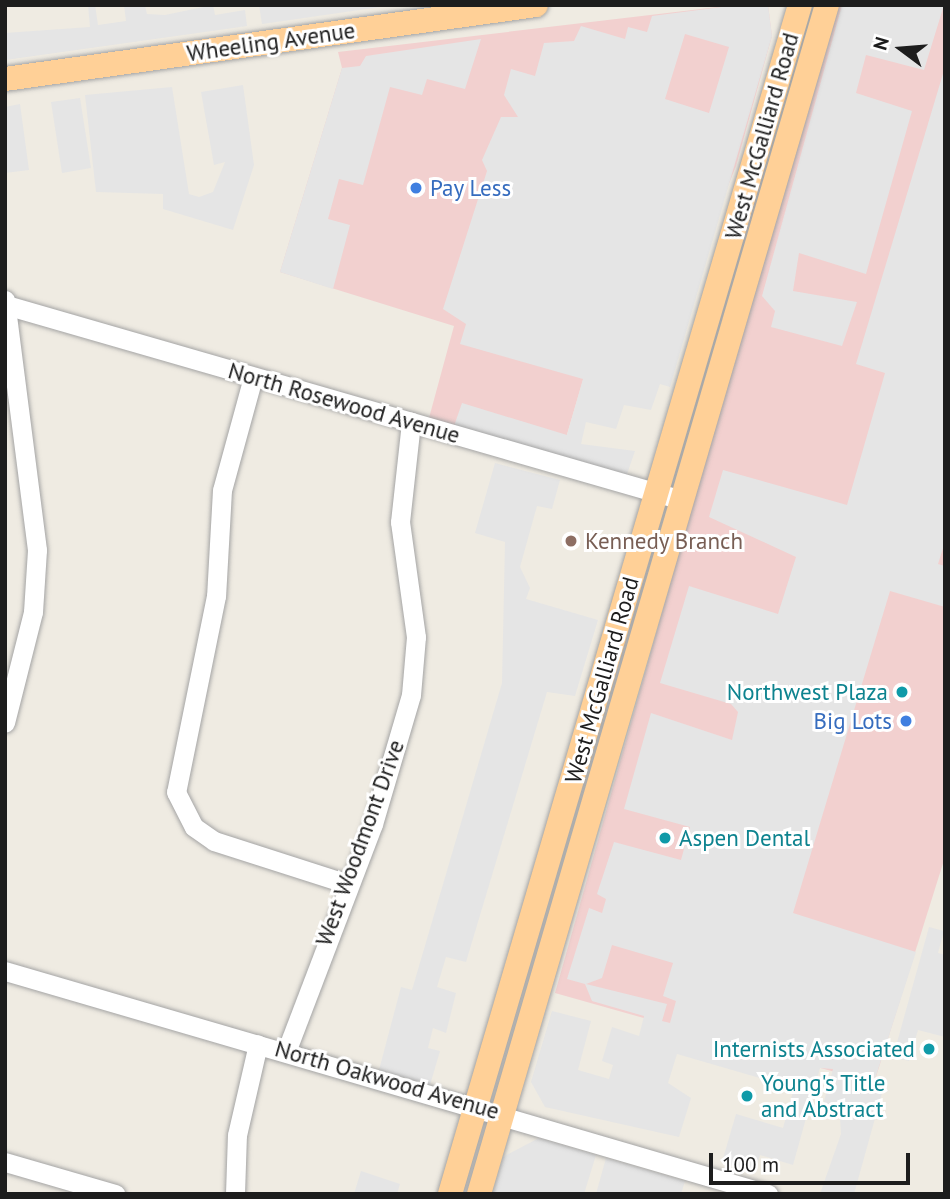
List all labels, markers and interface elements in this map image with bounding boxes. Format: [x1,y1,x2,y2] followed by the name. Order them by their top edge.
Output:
[866,14,936,84] north arrow
[185,16,357,68] street label: Wheeling Avenue
[719,30,805,242] street label: West McGalliard Road
[868,34,894,53] text: N
[430,174,512,202] place label: Pay Less
[408,180,424,196] marker: Pay Less
[225,357,463,449] street label: North Rosewood Avenue
[585,527,744,555] place label: Kennedy Branch
[563,533,579,549] marker: Kennedy Branch
[559,574,645,786] street label: West McGalliard Road
[727,678,888,706] place label: Northwest Plaza
[894,684,910,700] marker: Northwest Plaza
[814,707,892,735] place label: Big Lots
[898,713,914,729] marker: Big Lots
[310,736,410,950] street label: West Woodmont Drive
[679,824,810,852] place label: Aspen Dental
[657,830,673,846] marker: Aspen Dental
[271,1035,503,1125] street label: North Oakwood Avenue
[712,1035,915,1063] place label: Internists Associated
[921,1041,937,1057] marker: Internists Associated
[761,1069,886,1123] place label: Young's Title and Abstract
[739,1088,755,1104] marker: Young's Title and Abstract
[712,1140,913,1184] scale bar
[722,1151,779,1178] text: 100 m

